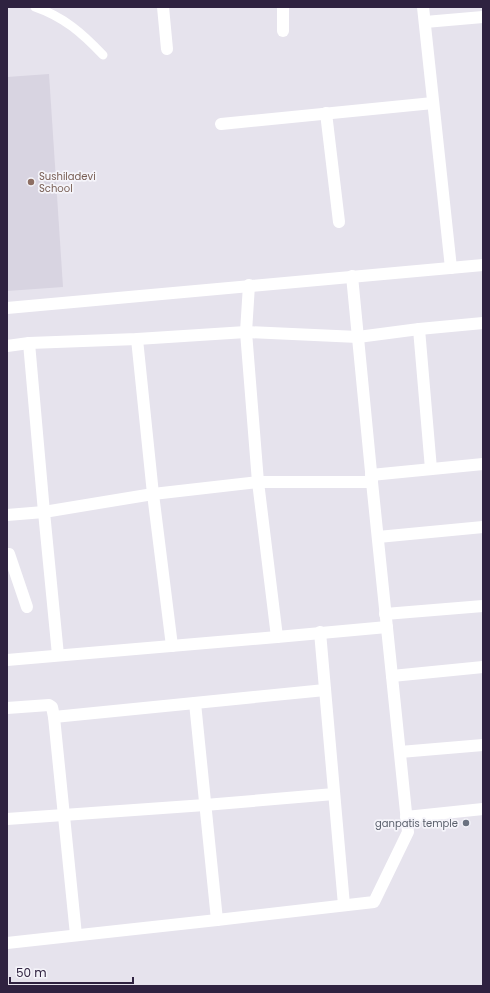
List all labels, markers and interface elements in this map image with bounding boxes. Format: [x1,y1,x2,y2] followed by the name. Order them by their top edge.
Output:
[39,169,96,196] place label: Sushiladevi School
[26,177,36,187] marker: Sushiladevi School
[375,816,458,831] place label: ganpatis temple
[461,818,471,828] marker: ganpatis temple
[10,959,133,985] scale bar
[16,964,47,981] text: 50 m

